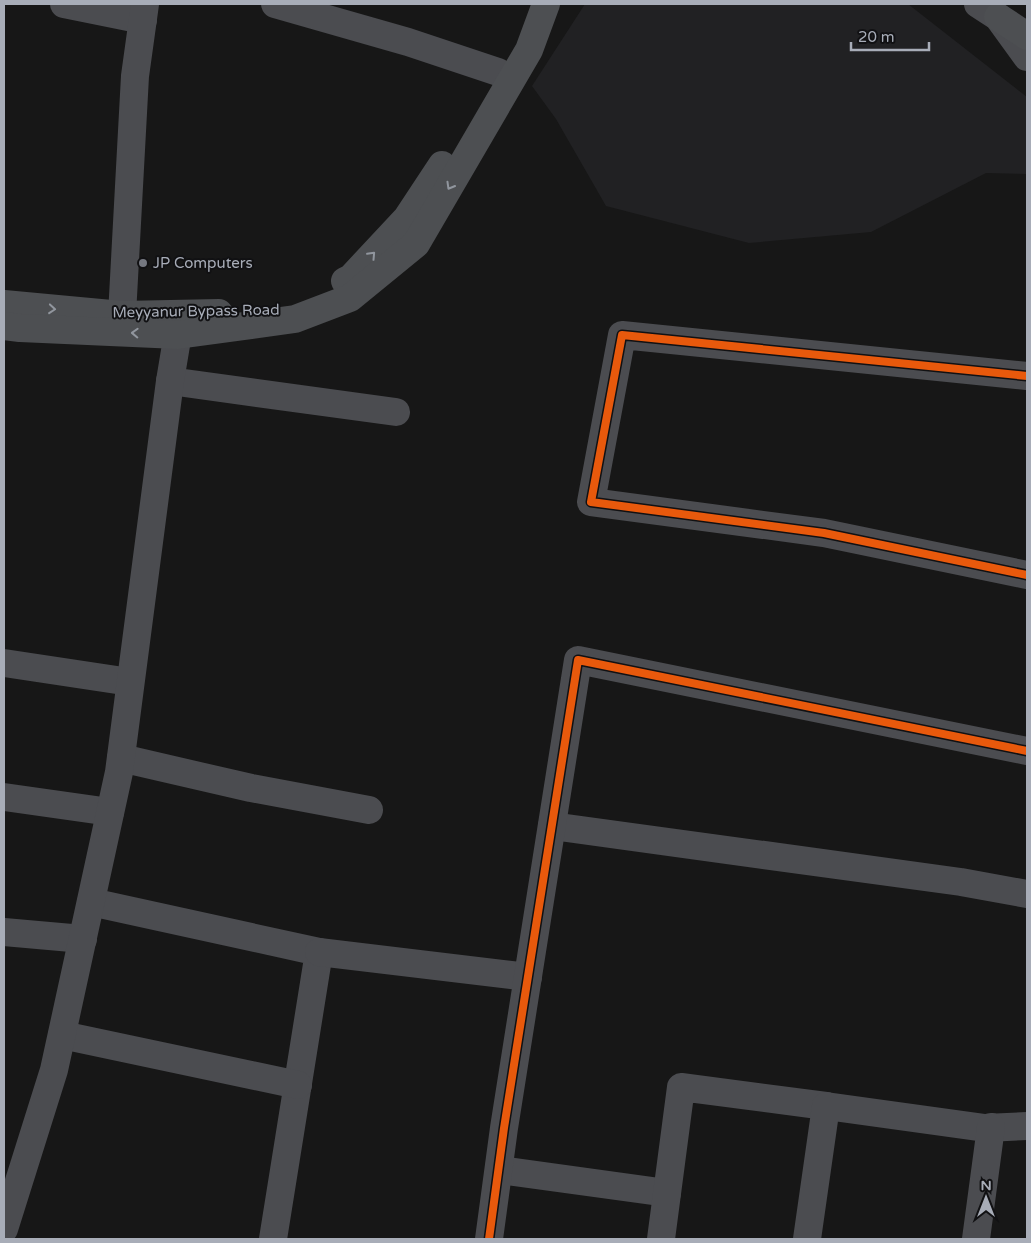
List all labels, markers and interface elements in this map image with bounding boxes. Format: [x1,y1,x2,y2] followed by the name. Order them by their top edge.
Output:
[851,20,928,52] scale bar
[858,28,895,46] text: 20 m
[447,180,457,189] one-way arrow
[366,252,375,261] one-way arrow
[153,254,253,272] place label: JP Computers
[137,257,149,269] marker: JP Computers
[112,301,280,321] street label: Meyyanur Bypass Road
[49,303,57,314] one-way arrow
[131,328,139,339] one-way arrow
[961,1173,1011,1223] north arrow
[980,1177,992,1194] text: N

